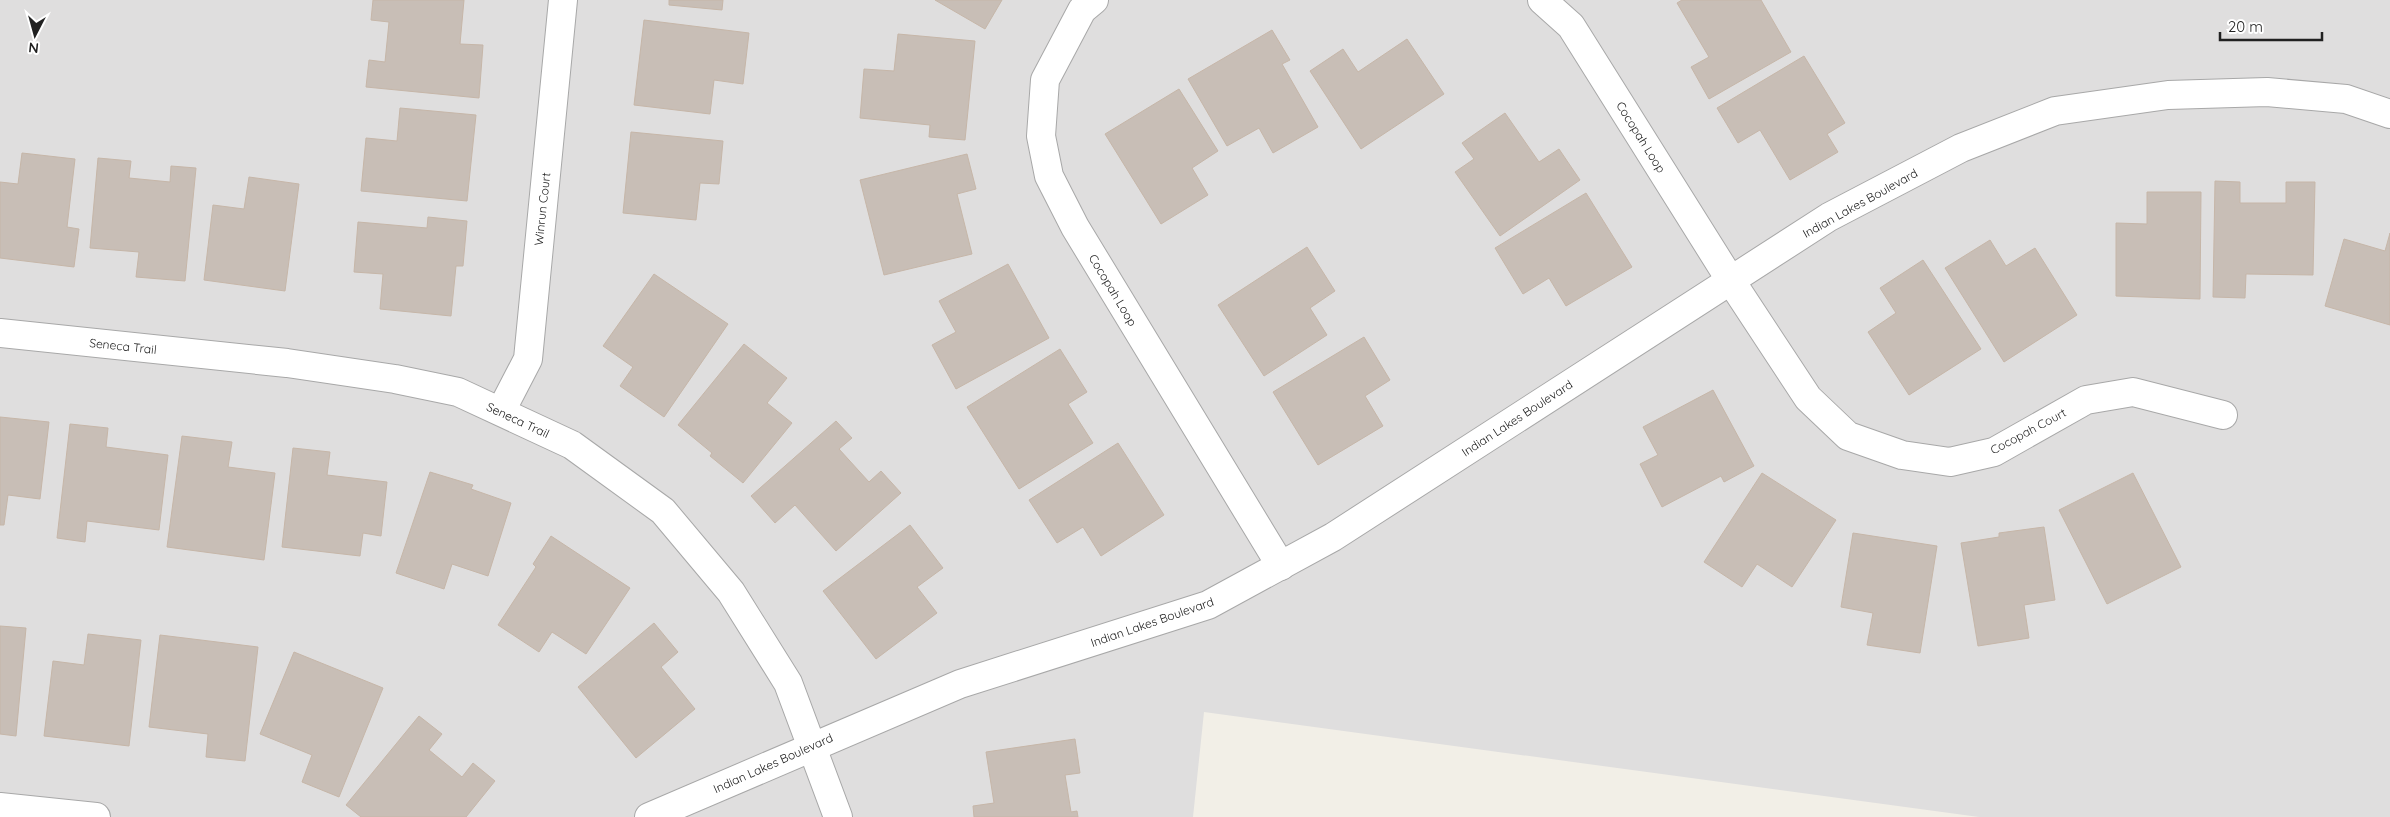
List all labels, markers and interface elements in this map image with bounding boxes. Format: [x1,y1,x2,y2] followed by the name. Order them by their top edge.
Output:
[10,10,60,60] north arrow
[2220,10,2322,42] scale bar
[2228,17,2263,36] text: 20 m
[28,38,40,57] text: N
[1613,99,1669,175] street label: Cocopah Loop
[1800,165,1920,241] street label: Indian Lakes Boulevard
[531,172,553,246] street label: Winrun Court
[1086,251,1140,329] street label: Cocopah Loop
[89,335,157,357] street label: Seneca Trail
[1459,377,1575,459] street label: Indian Lakes Boulevard
[484,399,552,441] street label: Seneca Trail
[1987,405,2069,457] street label: Cocopah Court
[1088,594,1216,650] street label: Indian Lakes Boulevard
[711,730,835,796] street label: Indian Lakes Boulevard

